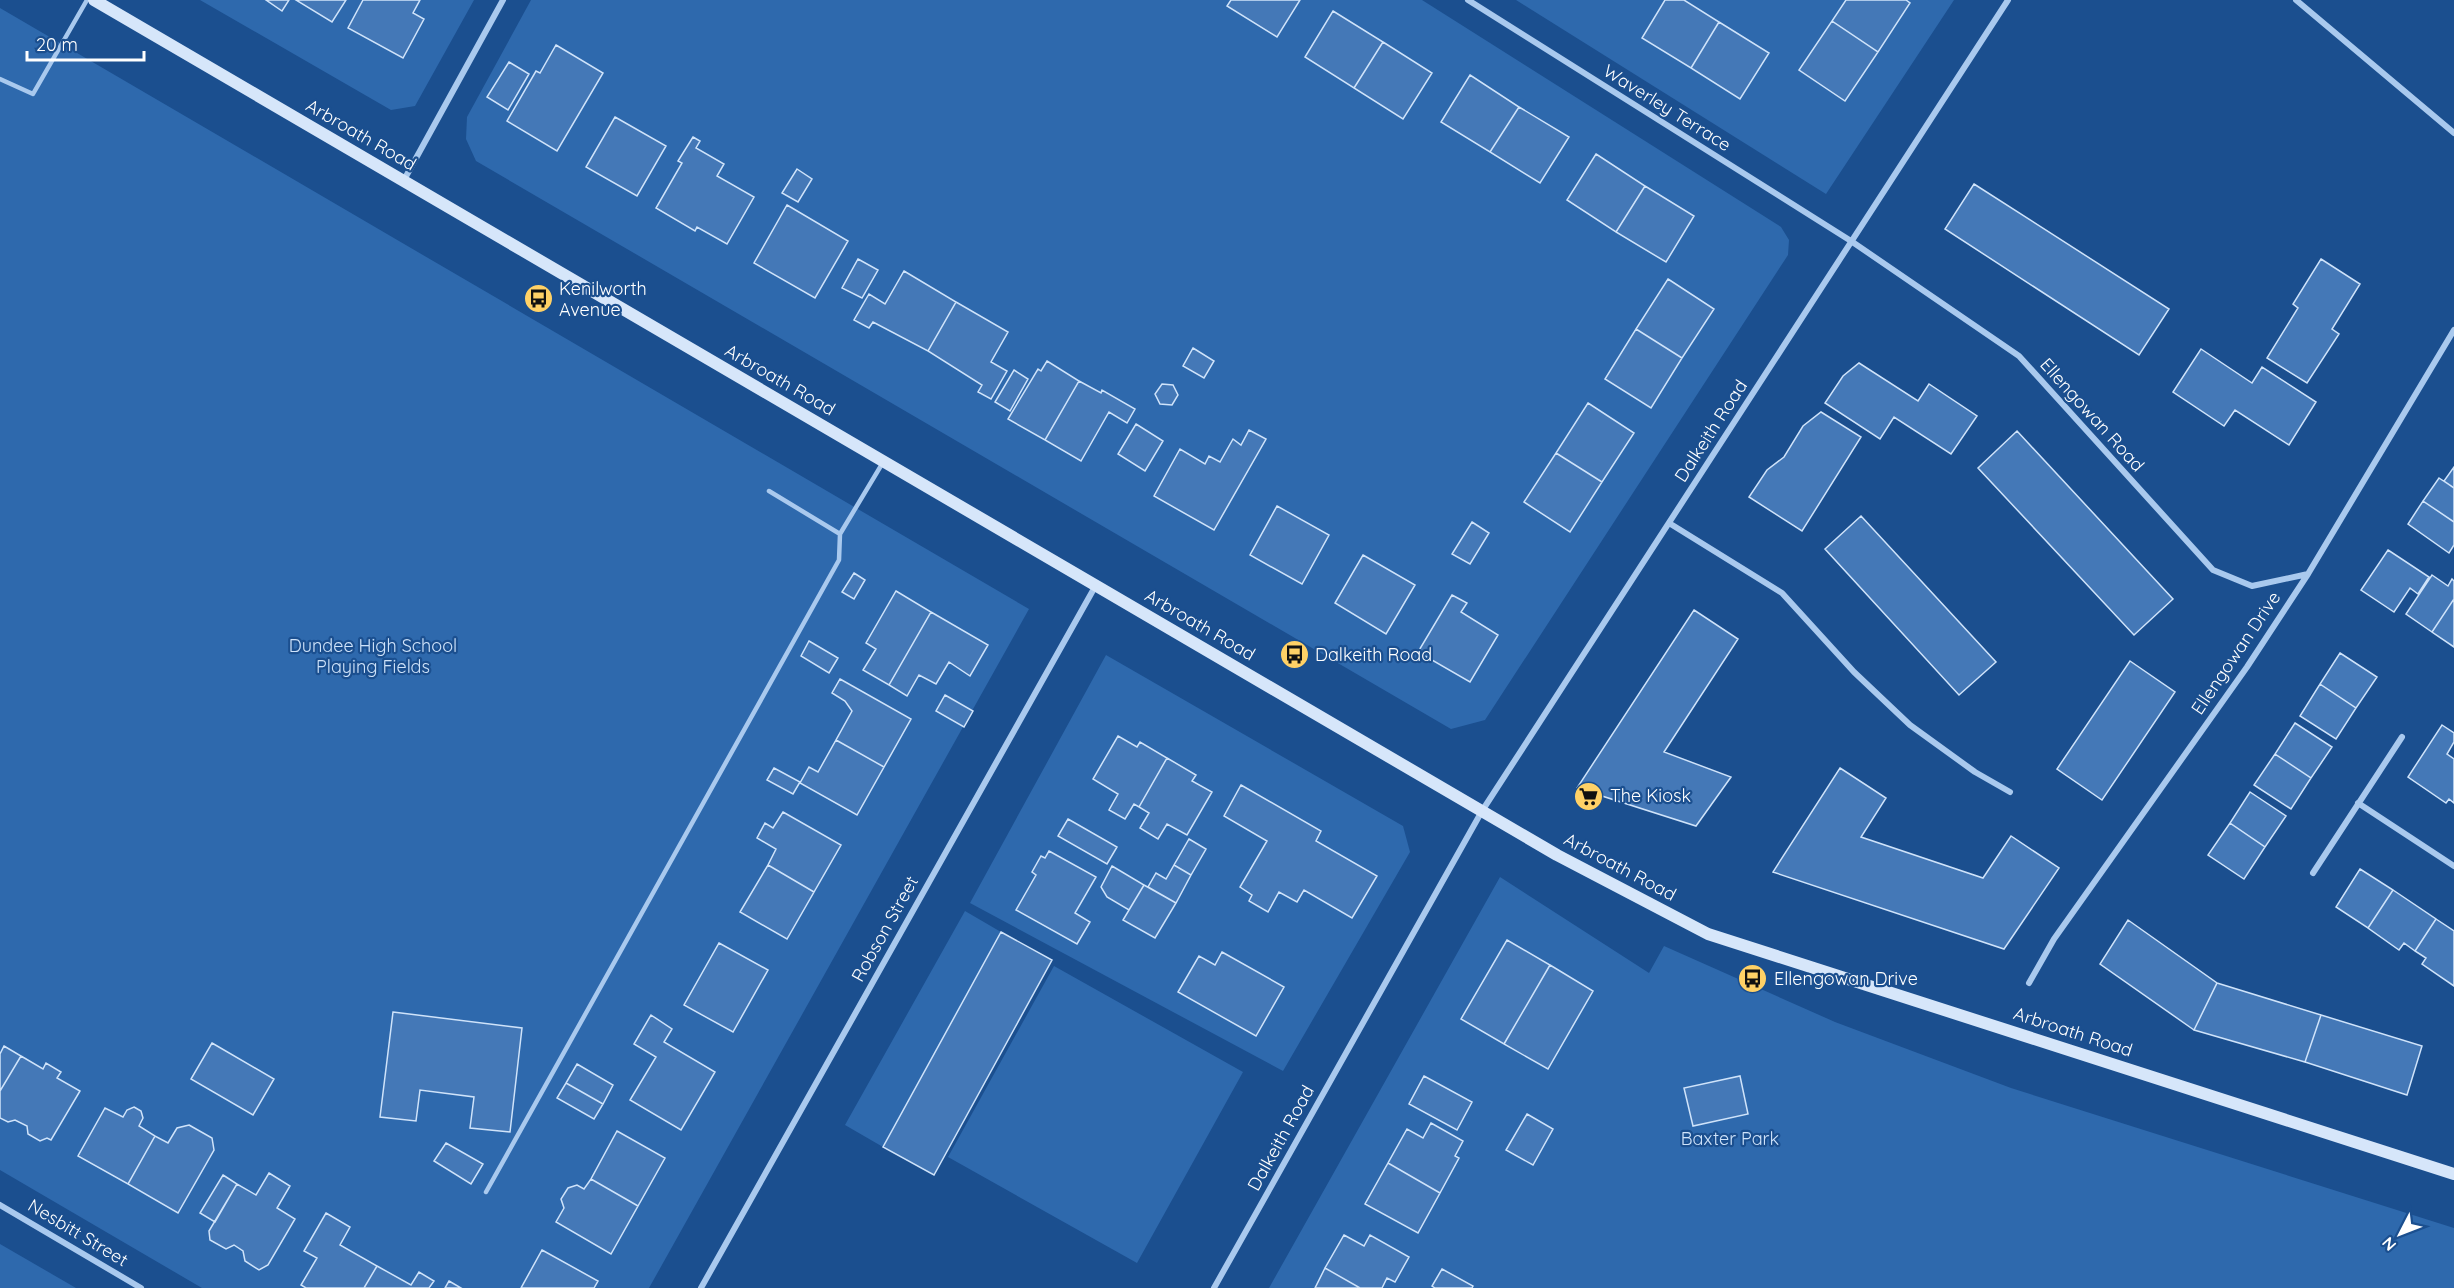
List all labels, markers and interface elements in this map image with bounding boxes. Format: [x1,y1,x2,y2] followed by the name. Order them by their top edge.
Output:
[27,24,144,62] scale bar
[36,33,78,56] text: 20 m
[1599,59,1736,156] street label: Waverley Terrace
[302,94,421,175] street label: Arbroath Road
[559,277,647,321] place label: Kenilworth Avenue
[522,283,554,315] bus stop icon: Kenilworth Avenue
[721,339,840,420] street label: Arbroath Road
[2035,353,2149,476] street label: Ellengowan Road
[1669,375,1752,486] street label: Dalkeith Road
[1141,584,1260,665] street label: Arbroath Road
[2186,587,2285,719] street label: Ellengowan Drive
[289,634,457,678] park label: Dundee High School Playing Fields
[1278,639,1310,671] bus stop icon: Dalkeith Road
[1315,643,1432,666] place label: Dalkeith Road
[1573,780,1605,812] supermarket icon: The Kiosk
[1610,784,1691,807] place label: The Kiosk
[1560,827,1680,906] street label: Arbroath Road
[846,872,923,986] street label: Robson Street
[1737,963,1769,995] bus stop icon: Ellengowan Drive
[1774,967,1918,990] place label: Ellengowan Drive
[2011,1001,2136,1062] street label: Arbroath Road
[1242,1081,1319,1195] street label: Dalkeith Road
[1681,1127,1779,1150] park label: Baxter Park
[24,1194,133,1271] street label: Nesbitt Street
[2370,1204,2430,1264] north arrow
[2377,1233,2400,1255] text: N

